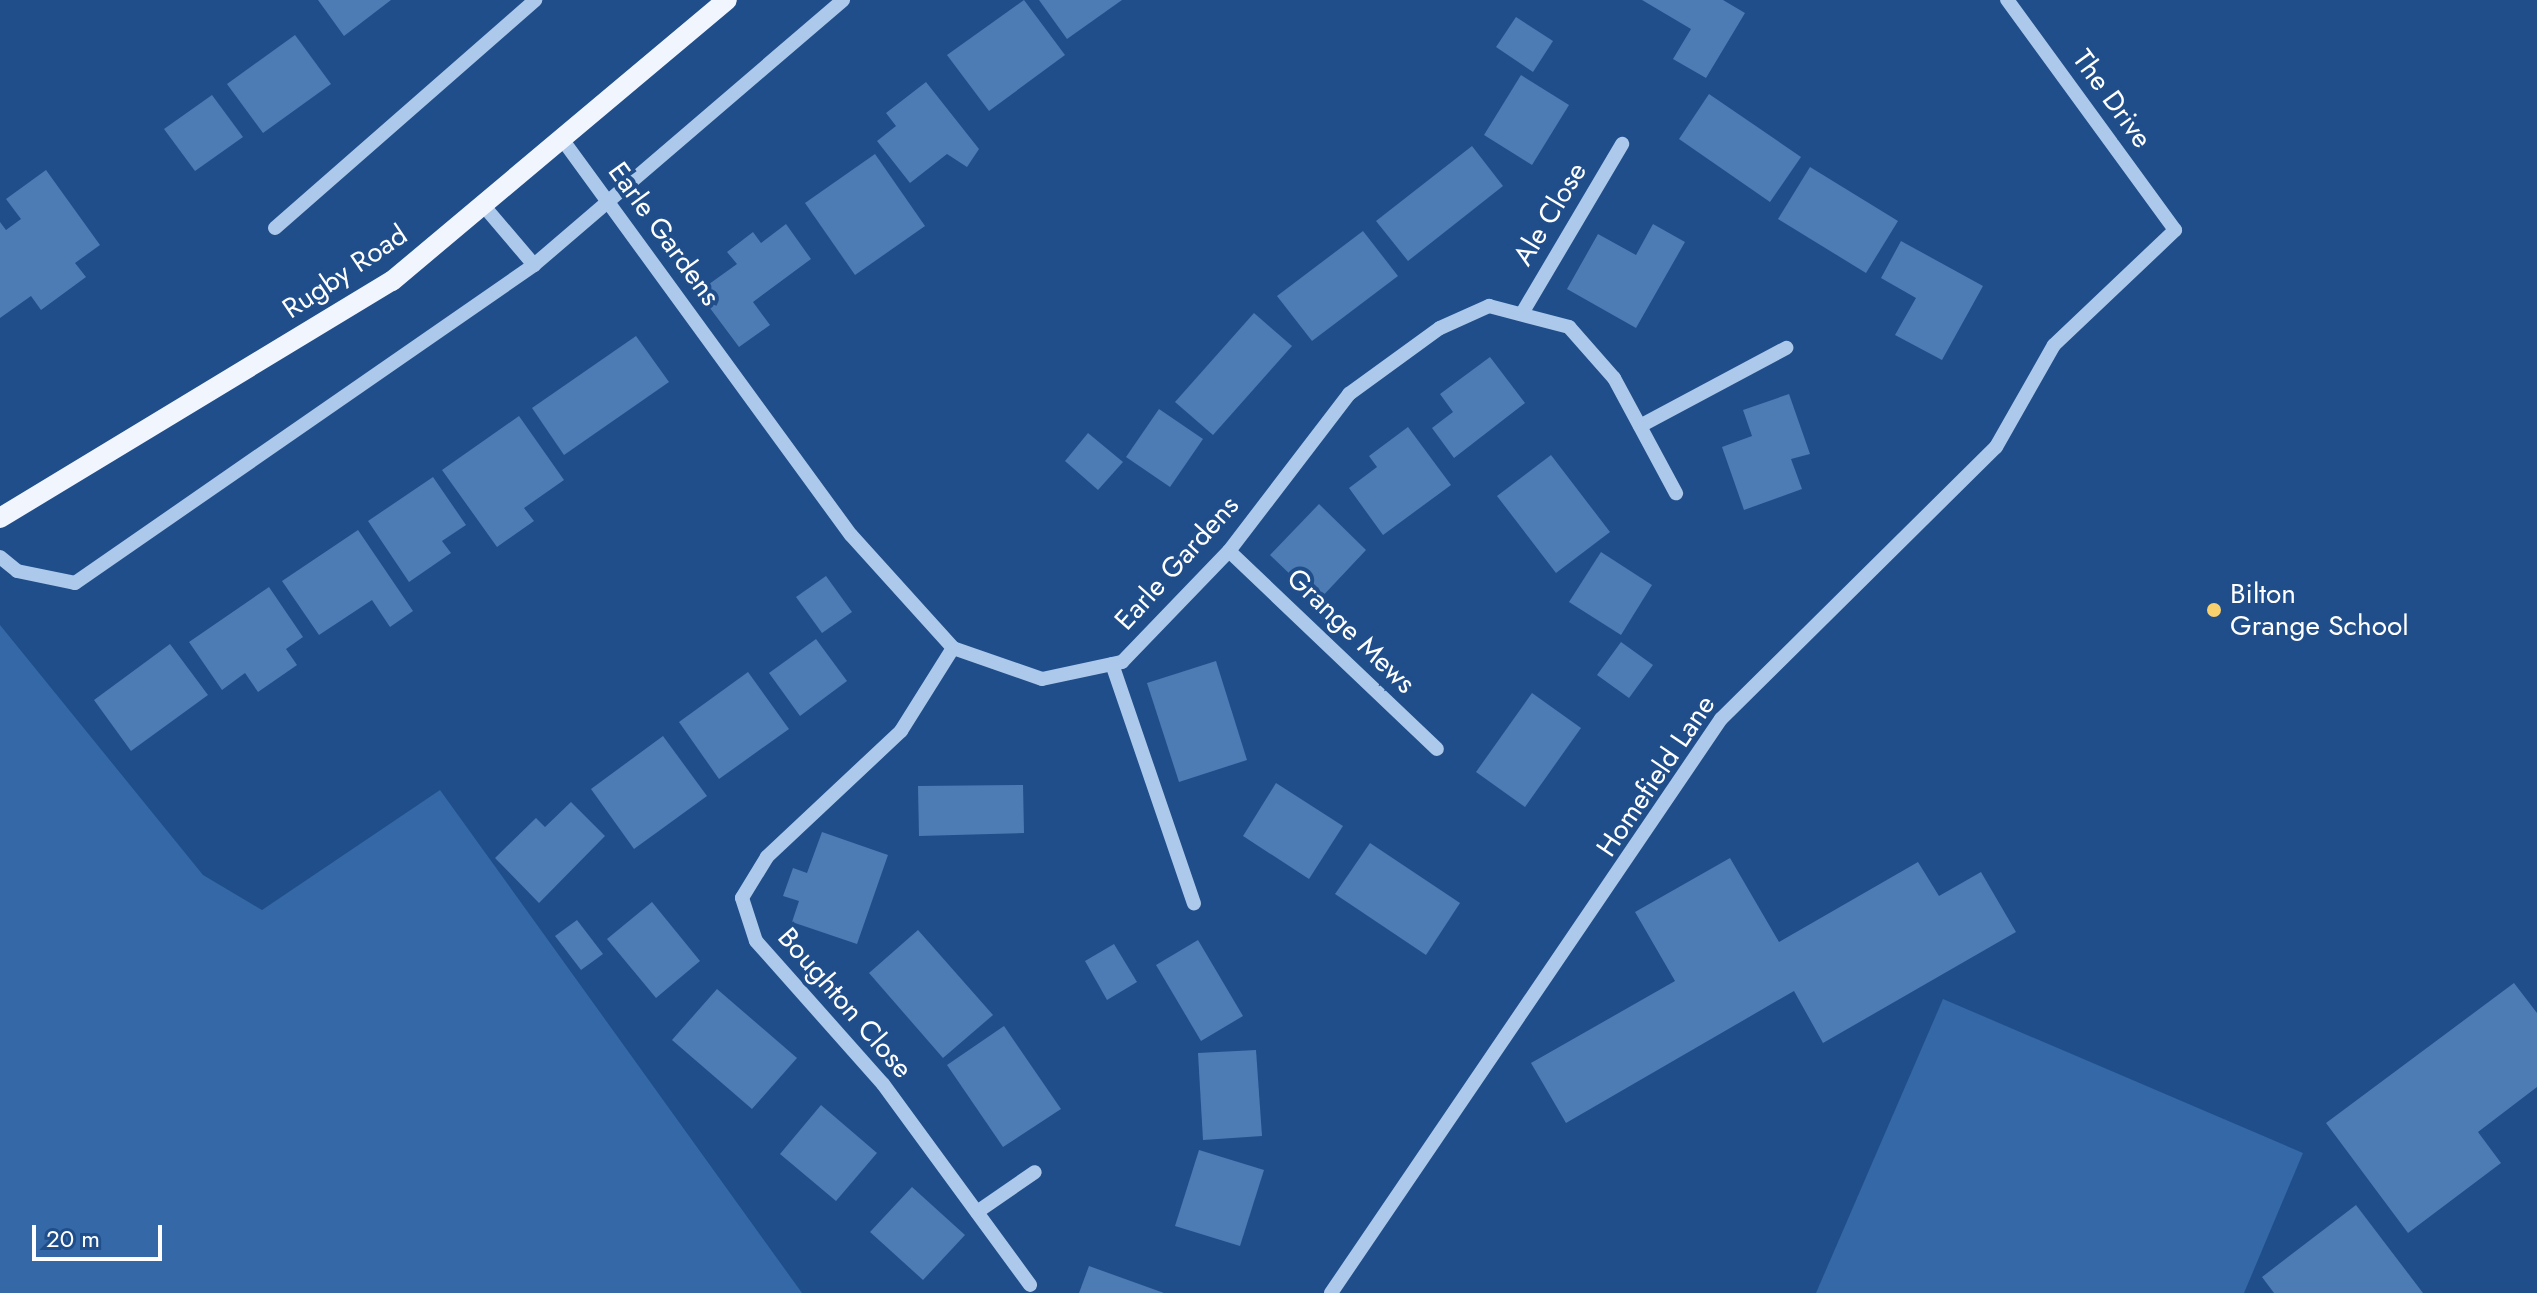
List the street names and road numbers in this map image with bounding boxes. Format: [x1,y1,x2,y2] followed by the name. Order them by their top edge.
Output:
[2065,44,2159,154] street label: The Drive
[601,156,727,312] street label: Earle Gardens
[1506,156,1594,272] street label: Ale Close
[276,218,414,326] street label: Rugby Road
[1108,489,1246,637] street label: Earle Gardens
[1280,562,1422,700] street label: Grange Mews
[1590,689,1722,863] street label: Homefield Lane
[771,921,919,1085] street label: Boughton Close

